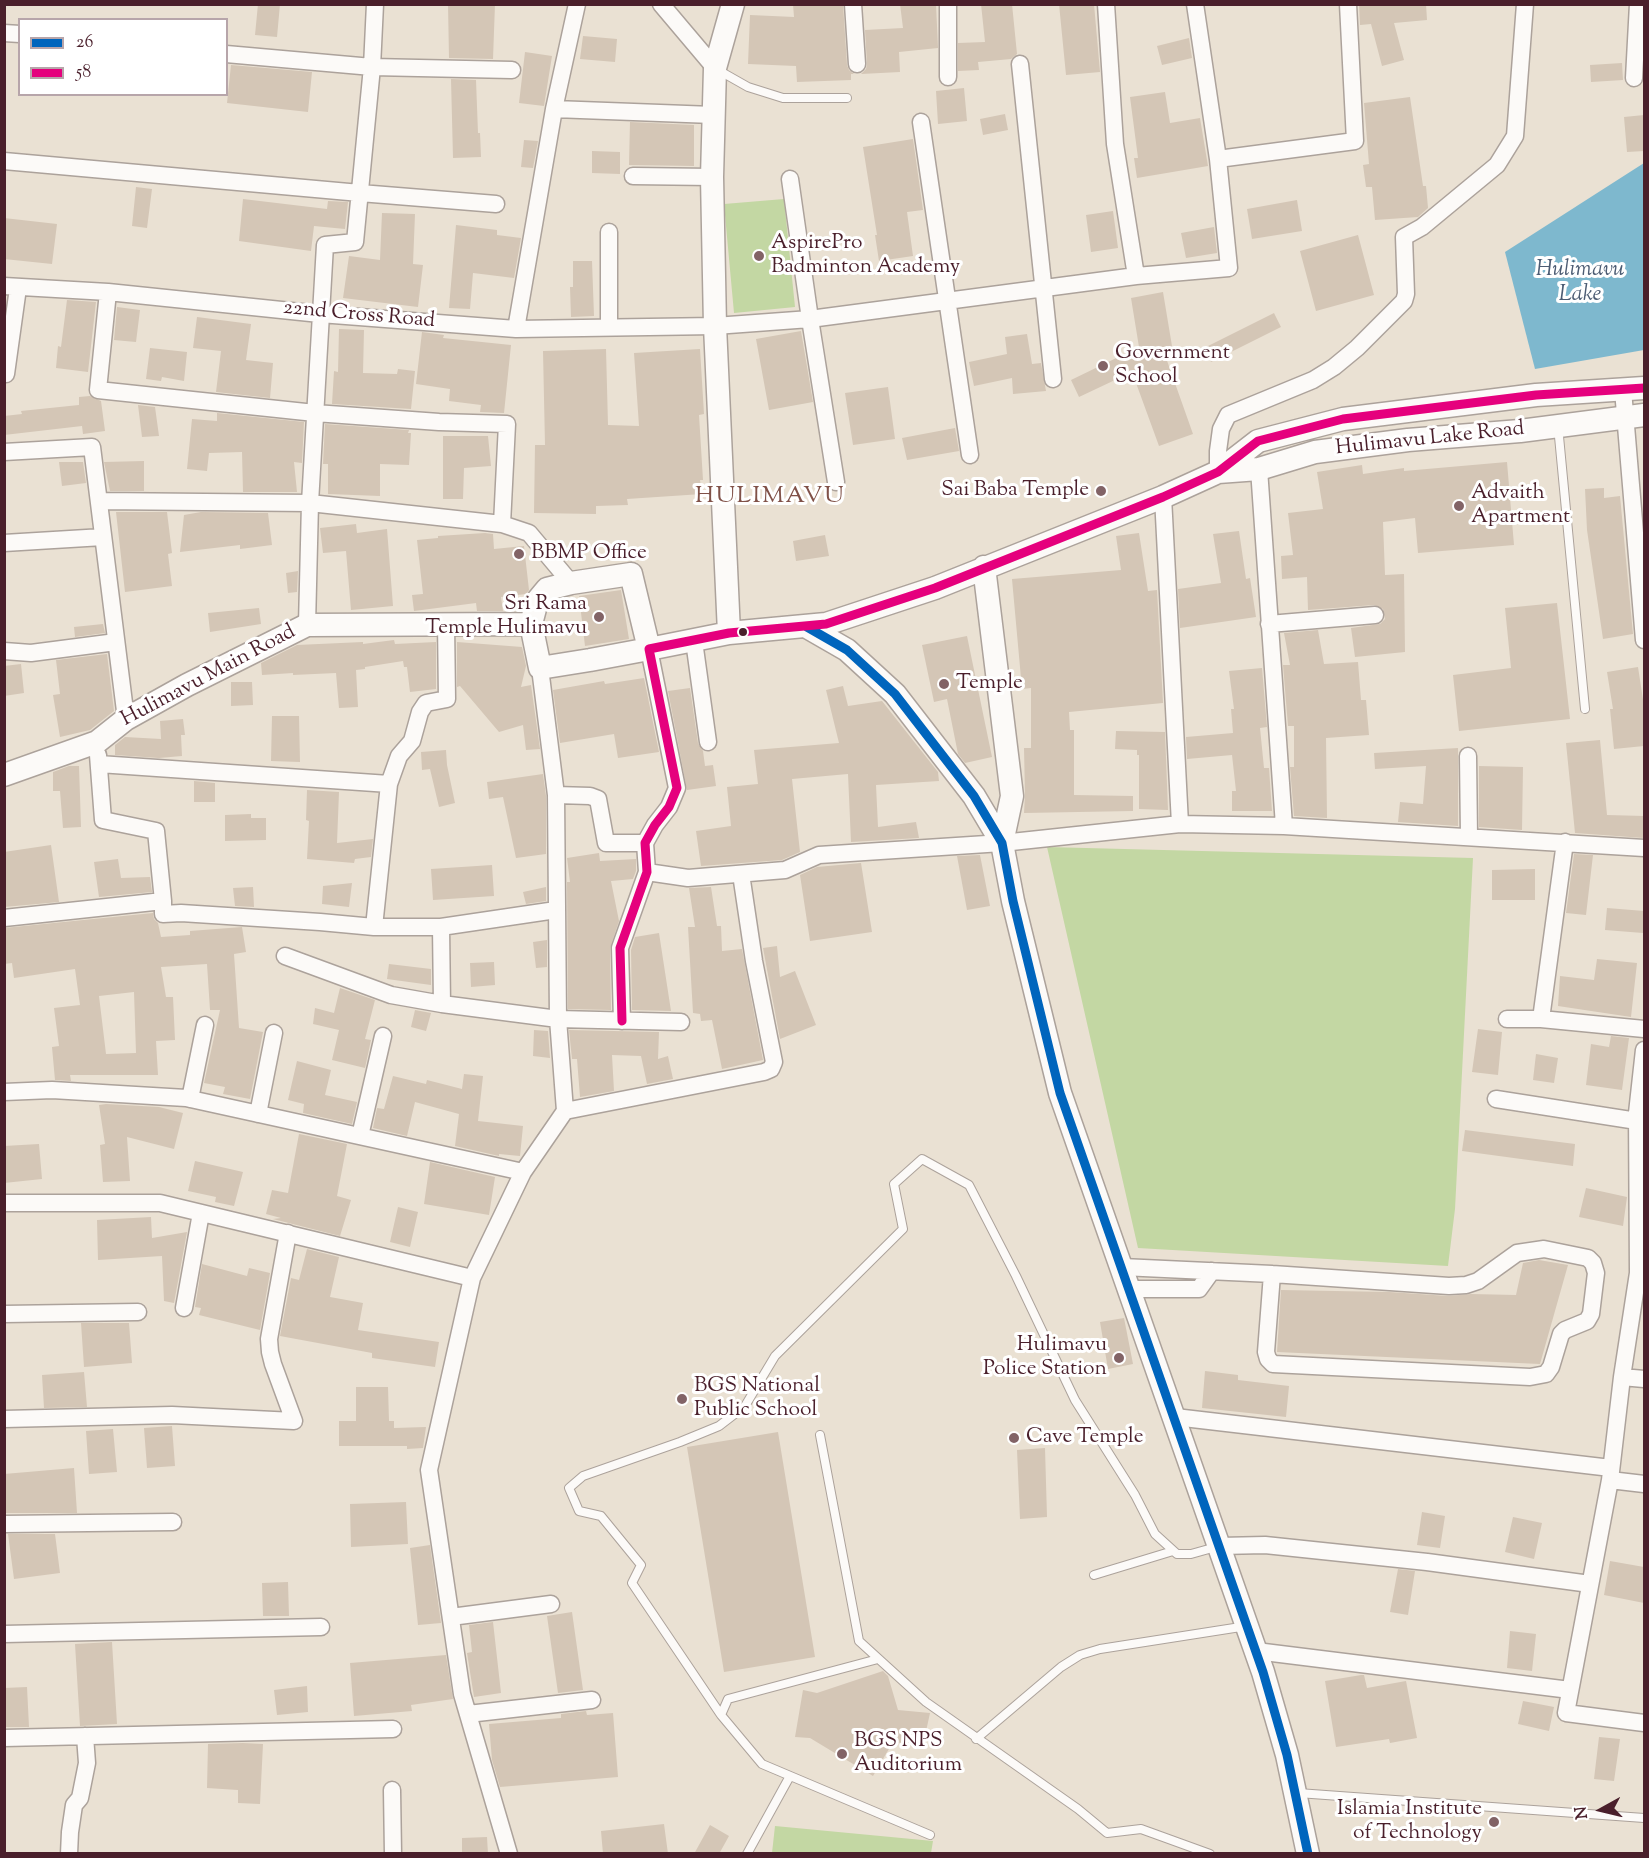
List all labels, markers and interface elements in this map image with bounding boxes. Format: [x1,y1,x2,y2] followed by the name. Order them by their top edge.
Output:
[18,18,228,96] legend
[76,30,93,56] text: 26
[76,60,91,86] text: 58
[771,231,960,281] place label: AspirePro Badminton Academy
[752,249,766,263] marker: AspirePro Badminton Academy
[1536,258,1624,310] water label: Hulimavu Lake
[282,297,436,335] street label: 22nd Cross Road
[1115,341,1230,391] place label: Government School
[1096,359,1110,373] marker: Government School
[1334,418,1526,462] street label: Hulimavu Lake Road
[941,478,1089,504] place label: Sai Baba Temple
[1471,481,1570,531] place label: Advaith Apartment
[695,484,845,512] district label: HULIMAVU
[1094,484,1108,498] marker: Sai Baba Temple
[1452,499,1466,513] marker: Advaith Apartment
[531,541,647,567] place label: BBMP Office
[512,547,526,561] marker: BBMP Office
[425,592,587,642] place label: Sri Rama Temple Hulimavu
[592,610,606,624] marker: Sri Rama Temple Hulimavu
[117,620,301,734] street label: Hulimavu Main Road
[737,626,749,638] unlabelled marker
[956,671,1023,697] place label: Temple
[937,677,951,691] marker: Temple
[983,1333,1107,1383] place label: Hulimavu Police Station
[1112,1351,1126,1365] marker: Hulimavu Police Station
[694,1374,820,1424] place label: BGS National Public School
[675,1392,689,1406] marker: BGS National Public School
[1026,1425,1143,1451] place label: Cave Temple
[1007,1431,1021,1445] marker: Cave Temple
[854,1729,962,1779] place label: BGS NPS Auditorium
[835,1747,849,1761] marker: BGS NPS Auditorium
[1571,1780,1631,1840] north arrow
[1337,1797,1482,1847] place label: Islamia Institute of Technology
[1570,1805,1595,1821] text: N
[1487,1815,1501,1829] marker: Islamia Institute of Technology

